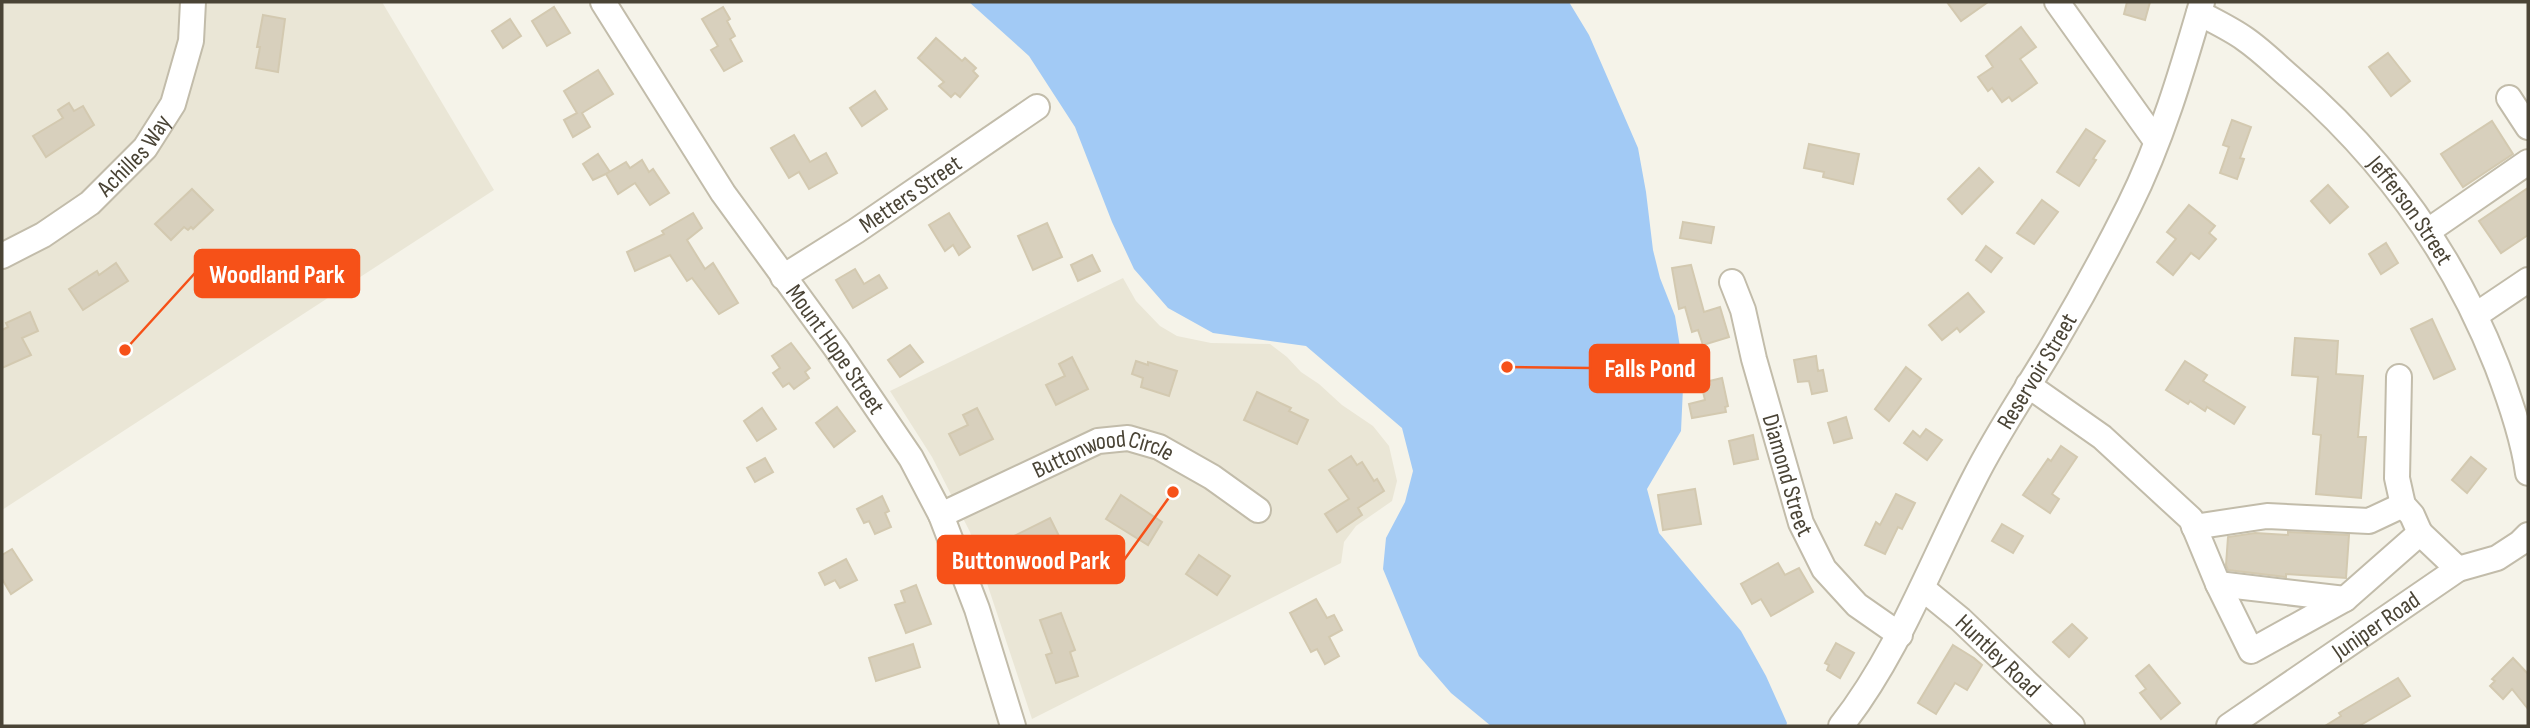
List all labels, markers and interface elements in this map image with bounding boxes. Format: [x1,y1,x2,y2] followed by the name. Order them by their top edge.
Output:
[90,109,178,203] street label: Achilles Way
[854,149,967,239] street label: Metters Street
[2361,149,2459,270] street label: Jefferson Street
[195,250,359,297] callout: Woodland Park
[209,260,345,291] text: Woodland Park
[779,279,891,420] street label: Mount Hope Street
[1991,308,2084,435] street label: Reservoir Street
[1590,345,1709,392] callout: Falls Pond
[1604,354,1696,385] text: Falls Pond
[1756,411,1819,541] street label: Diamond Street
[1028,424,1179,485] street label: Buttonwood Circle
[938,536,1124,583] callout: Buttonwood Park
[952,546,1110,577] text: Buttonwood Park
[2326,586,2426,667] street label: Juniper Road
[1949,608,2047,703] street label: Huntley Road

